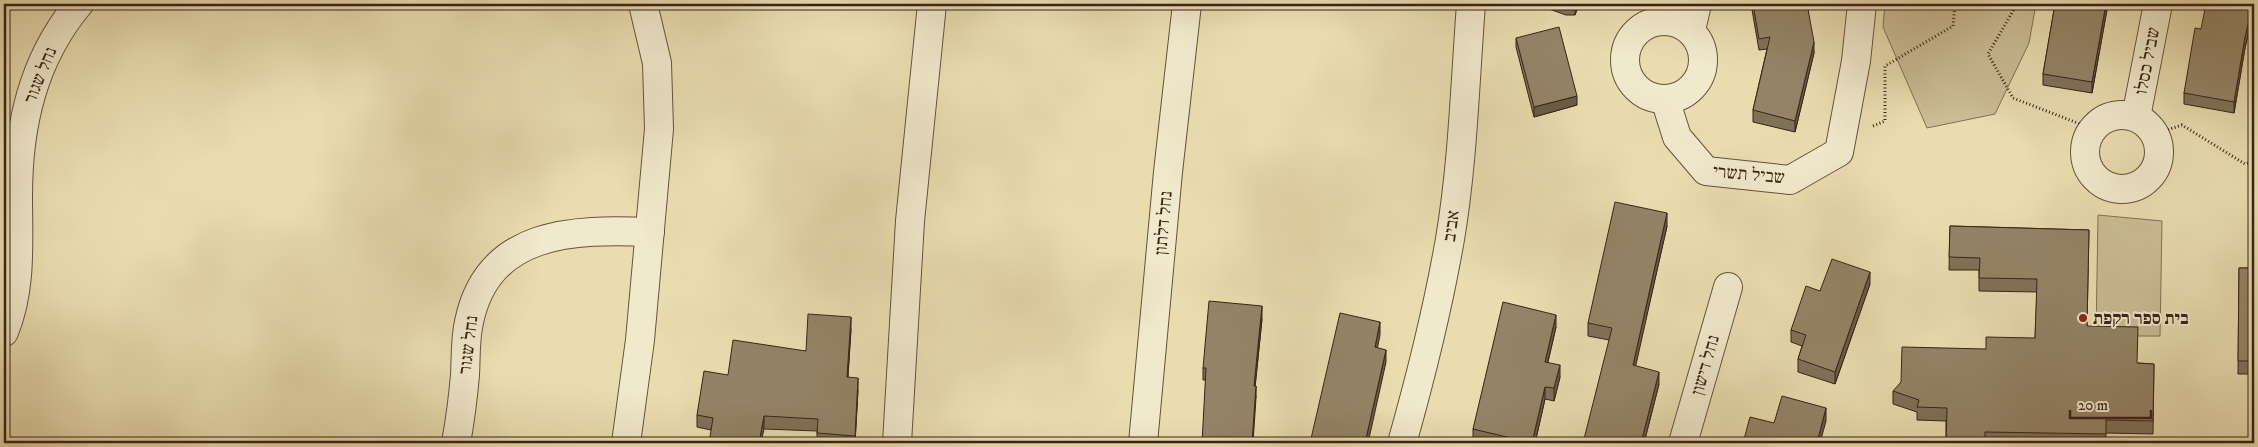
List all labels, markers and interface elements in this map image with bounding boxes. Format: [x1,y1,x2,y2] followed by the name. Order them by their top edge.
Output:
[2131,25,2165,97] street label: שביל כסלו
[20,44,62,107] street label: נחל שגור
[1712,161,1786,189] street label: שביל תשרי
[1150,190,1178,256] street label: נחל דלתון
[1439,209,1465,243] street label: אביב
[2093,308,2189,330] place label: בית ספר רקפת
[2077,312,2089,324] marker: בית ספר רקפת
[454,314,484,376] street label: נחל שגור
[1687,333,1725,398] street label: נחל דישון
[2070,387,2152,419] scale bar
[2078,396,2108,415] text: 20 m

